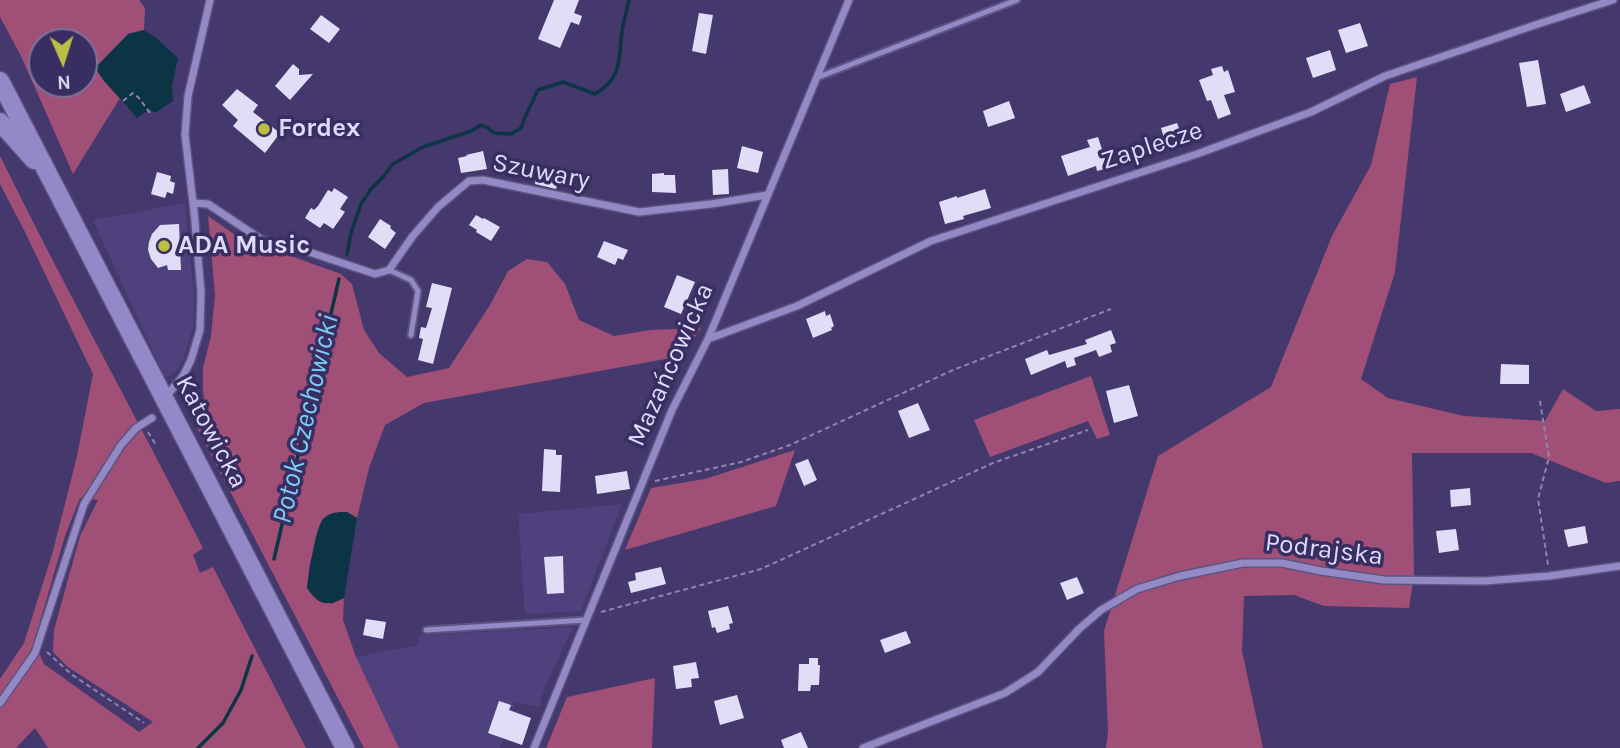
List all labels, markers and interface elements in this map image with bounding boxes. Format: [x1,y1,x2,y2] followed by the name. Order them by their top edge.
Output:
[28,28,98,98] north arrow
[57,71,71,93] text: N
[278,113,360,145] place label: Fordex
[1097,115,1207,177] street label: Zaplecze
[256,121,272,137] marker: Fordex
[490,147,592,197] street label: Szuwary
[178,230,310,262] place label: ADA Music
[156,238,172,254] marker: ADA Music
[621,279,721,451] street label: Mazańcowicka
[266,311,346,527] water label: Potok Czechowicki
[168,370,254,494] street label: Katowicka
[1263,527,1385,573] street label: Podrajska

